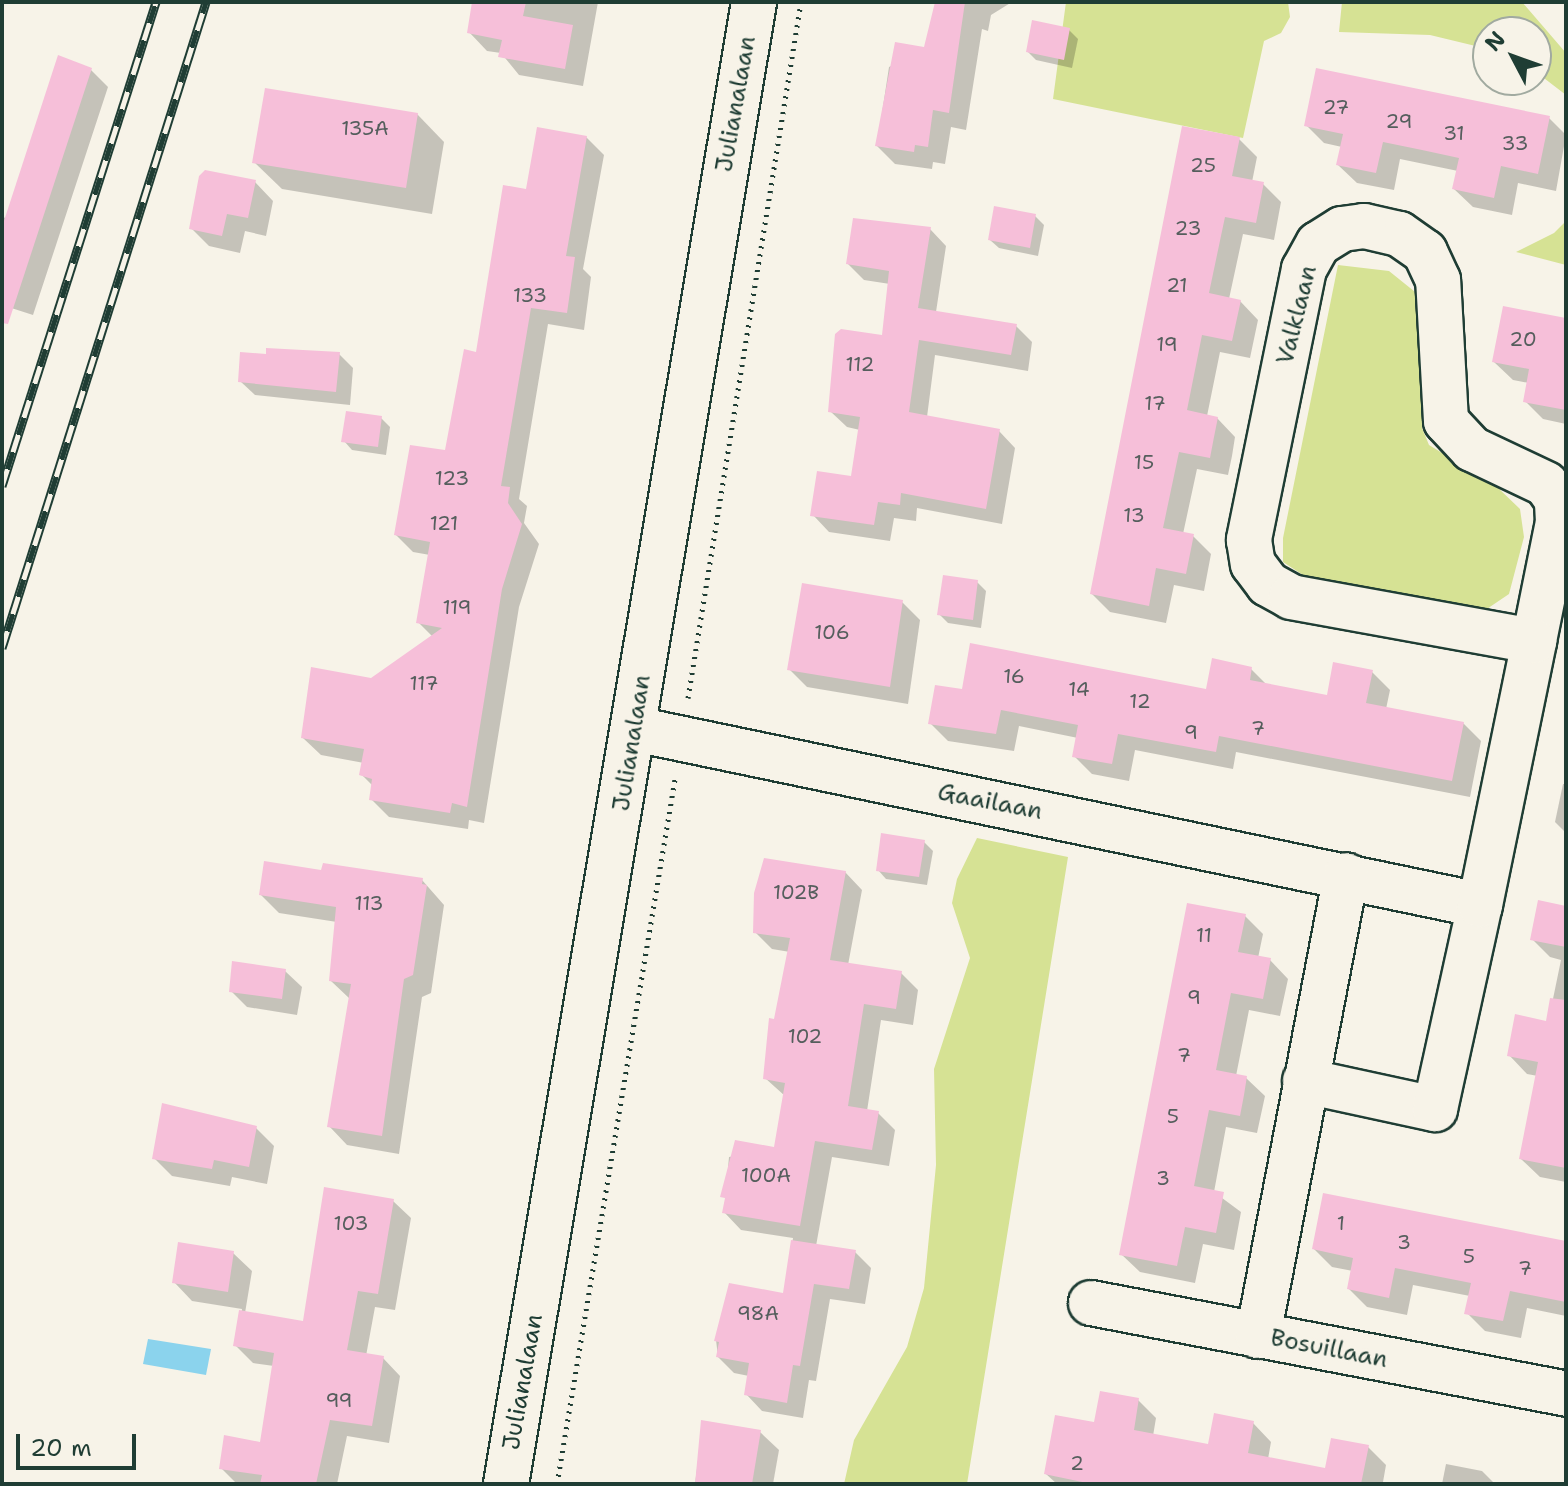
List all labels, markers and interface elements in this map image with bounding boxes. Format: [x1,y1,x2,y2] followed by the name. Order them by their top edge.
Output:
[1472,16,1552,96] north arrow
[1478,25,1512,57] text: N
[710,34,762,174] street label: Julianalaan
[1323,95,1349,119] house number: 27
[1386,109,1412,133] house number: 29
[341,116,389,140] house number: 135A
[1443,121,1465,145] house number: 31
[1502,131,1528,155] house number: 33
[1190,153,1216,177] house number: 25
[1175,216,1201,240] house number: 23
[1271,262,1323,368] street label: Valklaan
[1166,273,1188,297] house number: 21
[513,283,547,307] house number: 133
[1509,327,1537,351] house number: 20
[1156,332,1178,356] house number: 19
[846,352,874,376] house number: 112
[1144,391,1166,415] house number: 17
[1134,450,1154,474] house number: 15
[435,466,469,490] house number: 123
[1123,503,1145,527] house number: 13
[430,511,458,535] house number: 121
[442,595,472,619] house number: 119
[814,620,850,644] house number: 106
[1003,664,1025,688] house number: 16
[410,671,438,695] house number: 117
[607,673,657,813] street label: Julianalaan
[1068,677,1090,701] house number: 14
[1129,689,1151,713] house number: 12
[1251,716,1265,740] house number: 7
[1184,720,1198,744] house number: 9
[935,778,1045,826] street label: Gaailaan
[773,880,819,904] house number: 102B
[354,891,384,915] house number: 113
[1196,923,1212,947] house number: 11
[1187,985,1201,1009] house number: 9
[788,1024,822,1048] house number: 102
[1177,1043,1191,1067] house number: 7
[1167,1104,1179,1128] house number: 5
[741,1163,791,1187] house number: 100A
[1156,1166,1170,1190] house number: 3
[334,1211,368,1235] house number: 103
[1337,1211,1345,1235] house number: 1
[1397,1230,1411,1254] house number: 3
[1463,1244,1475,1268] house number: 5
[1518,1256,1532,1280] house number: 7
[737,1301,779,1325] house number: 98A
[497,1312,549,1452] street label: Julianalaan
[1268,1324,1390,1374] street label: Bosuillaan
[325,1388,353,1412] house number: 99
[20,1418,140,1468] scale bar
[30,1432,92,1464] text: 20 m
[1070,1451,1084,1475] house number: 2

